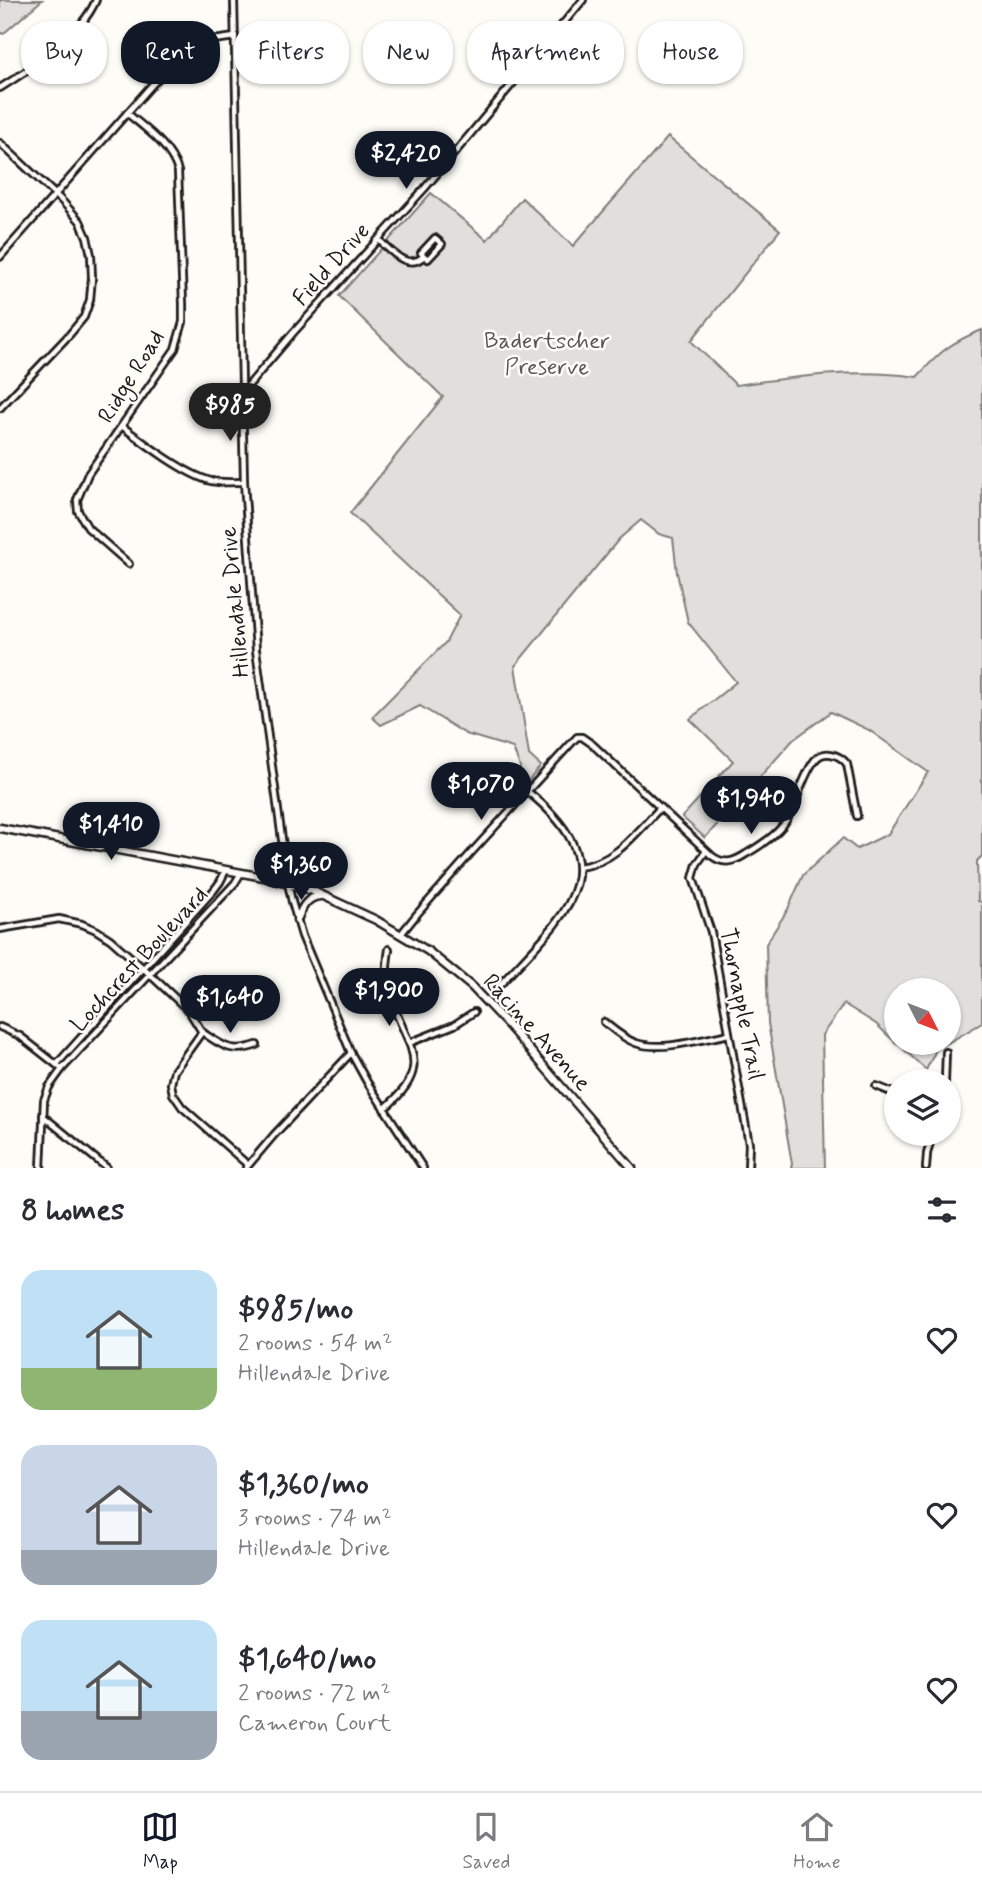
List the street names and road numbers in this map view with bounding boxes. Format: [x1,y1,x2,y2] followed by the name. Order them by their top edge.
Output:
[287,217,377,313] street label: Field Drive
[92,325,174,430] street label: Ridge Road
[214,525,258,679] street label: Hillendale Drive
[65,881,215,1039] street label: Lochcrest Boulevard
[712,926,770,1082] street label: Thornapple Trail
[475,968,597,1098] street label: Racine Avenue

